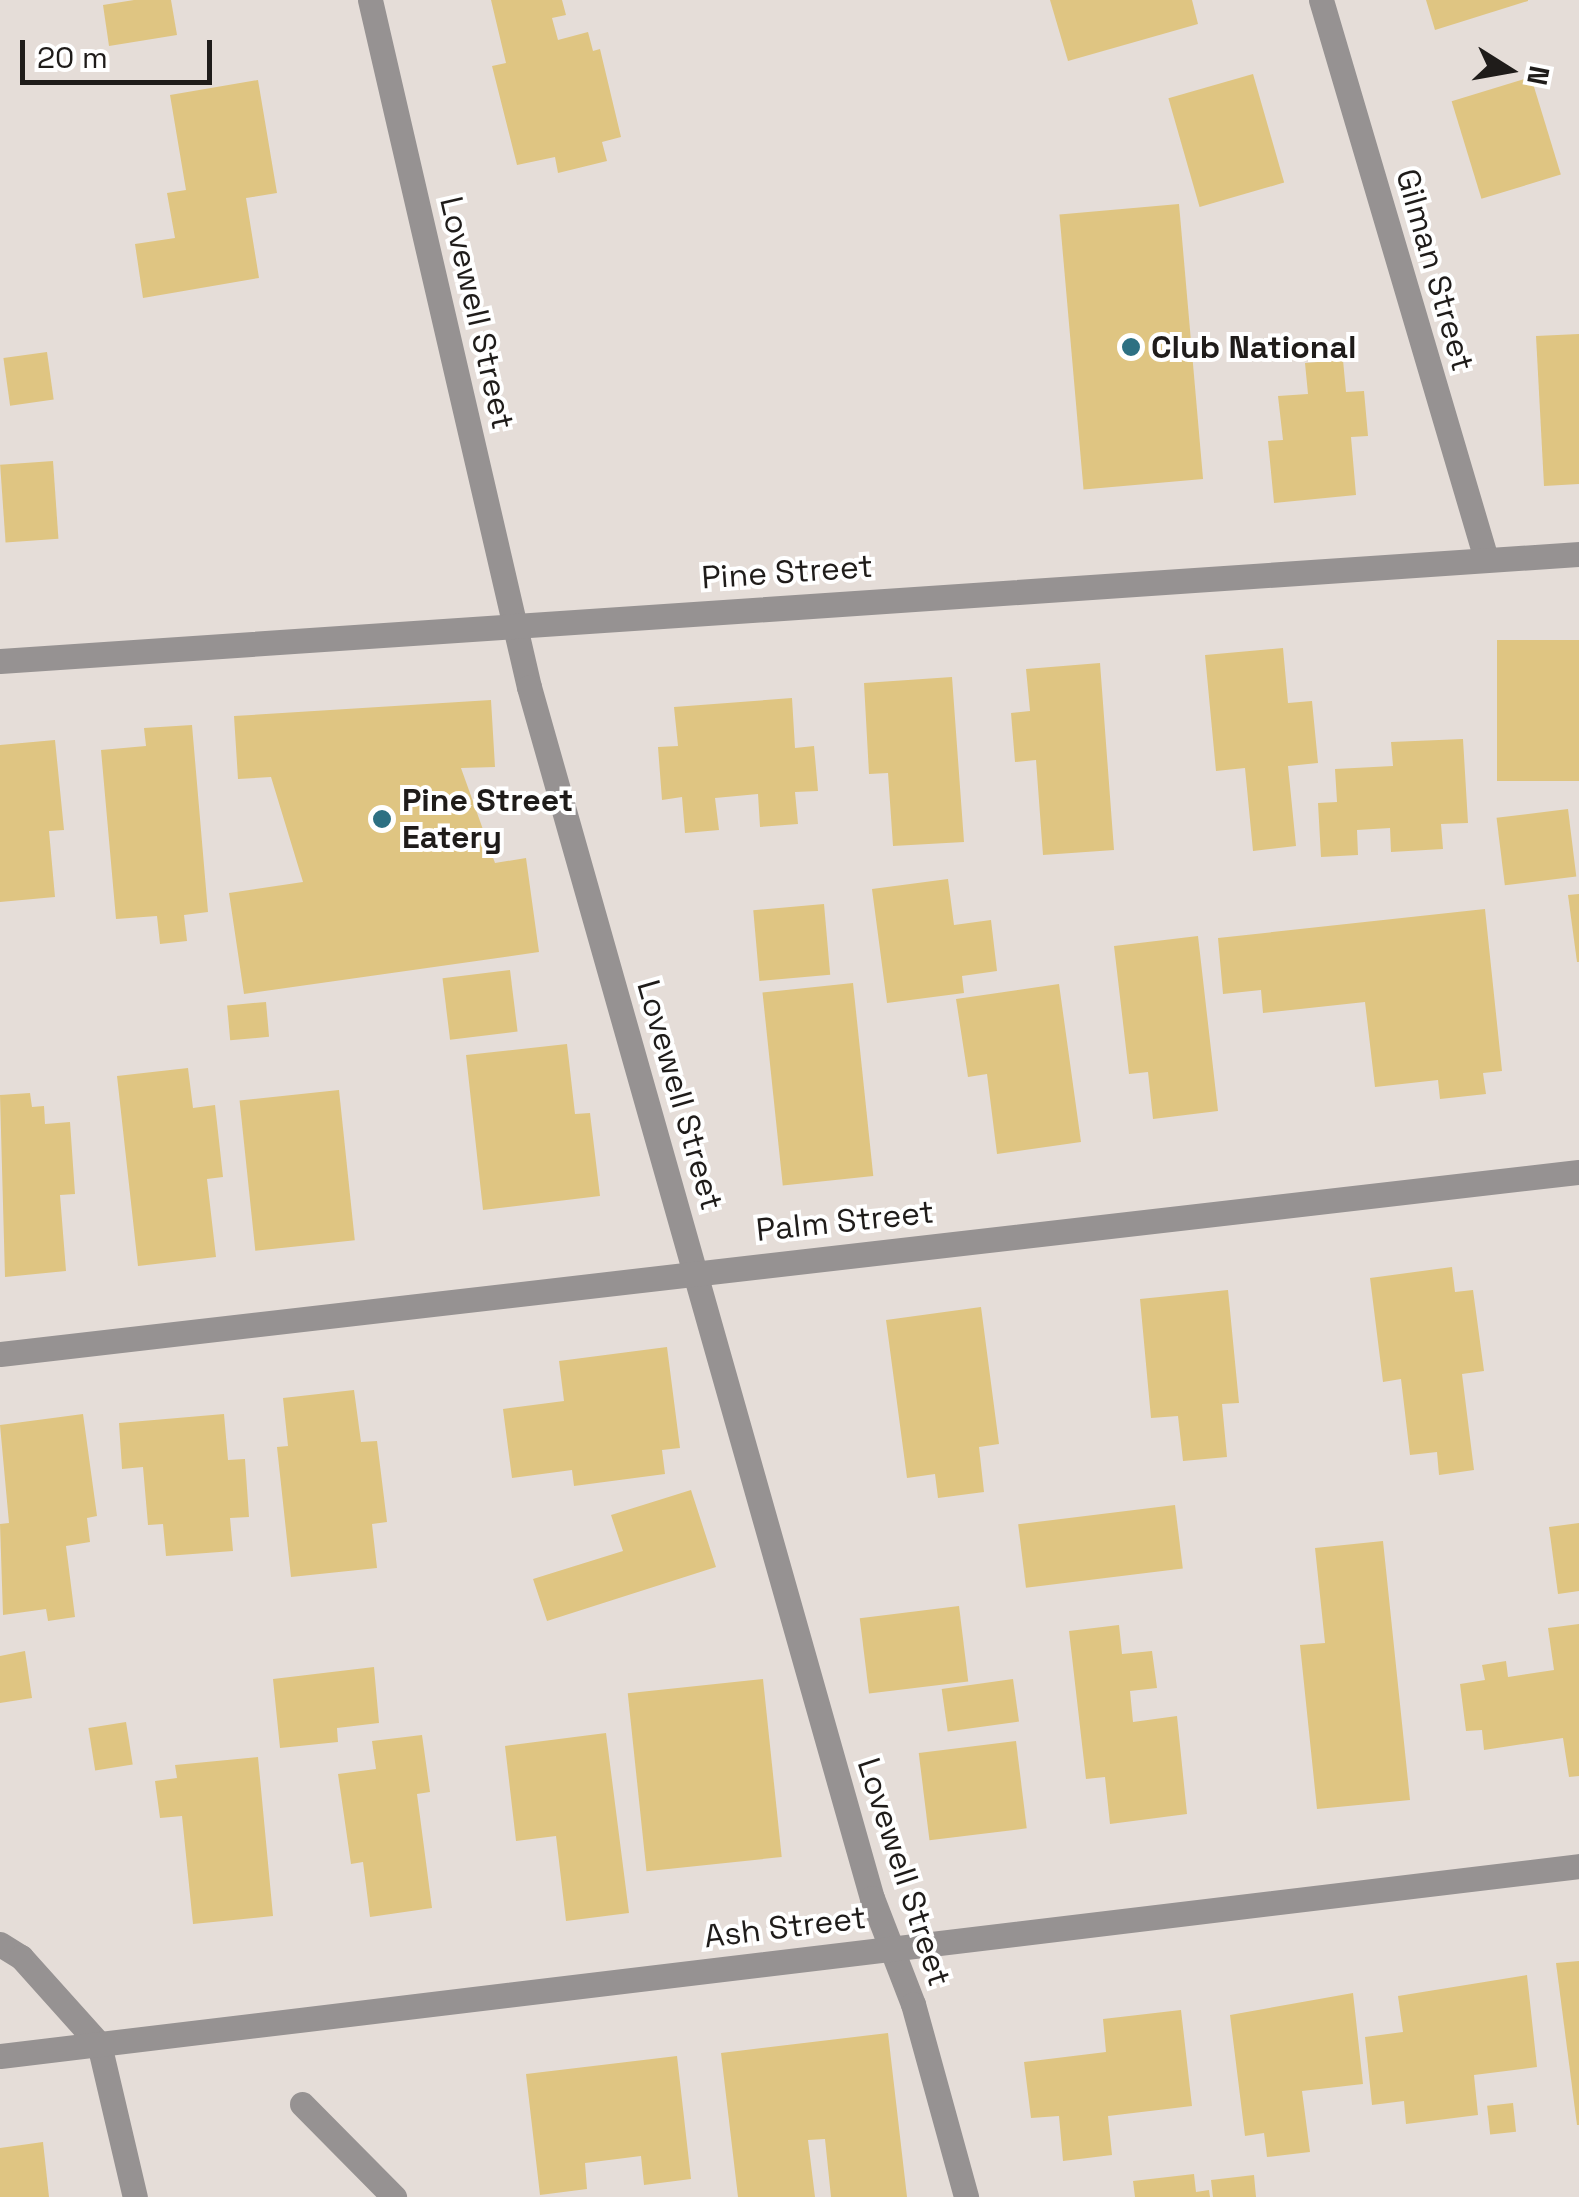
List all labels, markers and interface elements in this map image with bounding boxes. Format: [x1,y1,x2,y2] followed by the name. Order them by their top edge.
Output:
[25,20,218,82] scale bar
[1459,20,1559,120] north arrow
[37,38,108,77] text: 20 m
[1519,63,1558,88] text: N
[1388,165,1482,375] street label: Gilman Street
[432,193,522,433] street label: Lovewell Street
[1151,328,1357,366] place label: Club National
[1120,336,1142,358] marker: Club National
[700,547,874,597] street label: Pine Street
[402,782,573,857] place label: Pine Street Eatery
[371,808,393,830] marker: Pine Street Eatery
[629,975,731,1215] street label: Lovewell Street
[754,1193,936,1249] street label: Palm Street
[849,1753,959,1991] street label: Lovewell Street
[702,1898,868,1956] street label: Ash Street

